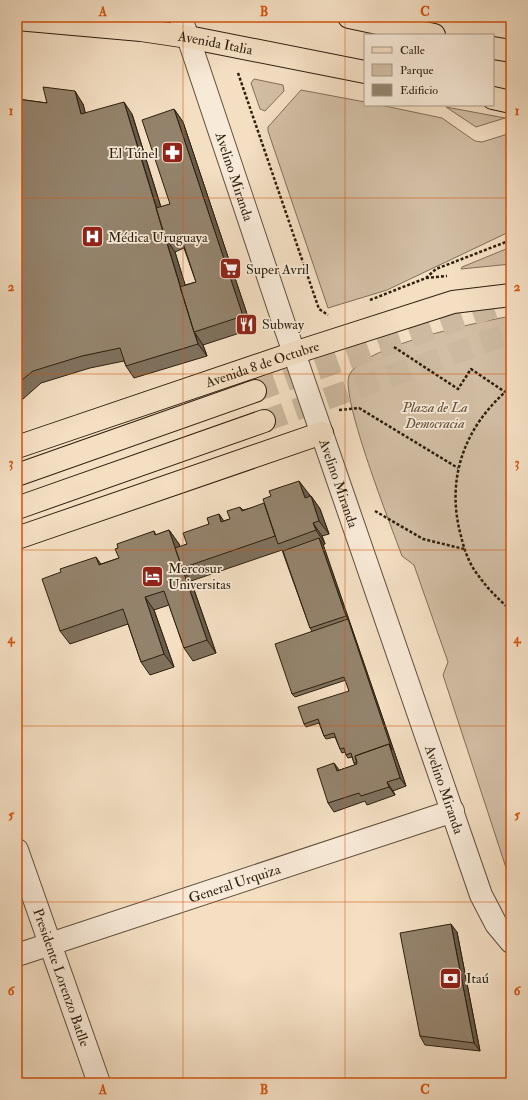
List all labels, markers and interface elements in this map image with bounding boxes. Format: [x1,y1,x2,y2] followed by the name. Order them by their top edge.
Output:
[98,4,108,20] text: A
[260,4,268,20] text: B
[420,4,430,20] text: C
[176,27,254,59] street label: Avenida Italia
[364,34,494,106] legend
[400,43,425,58] text: Calle
[400,63,434,78] text: Parque
[400,83,438,98] text: Edificio
[9,103,14,119] text: 1
[515,103,520,119] text: 1
[211,129,257,223] street label: Avelino Miranda
[160,140,186,166] pharmacy icon: El Túnel
[109,145,158,162] place label: El Túnel
[80,224,106,250] hospital icon: Médica Uruguaya
[108,229,208,247] place label: Médica Uruguaya
[218,256,244,282] supermarket icon: Super Avril
[246,261,310,279] place label: Super Avril
[8,279,15,295] text: 2
[514,279,521,295] text: 2
[233,311,259,337] restaurant icon: Subway
[262,316,305,334] place label: Subway
[203,337,322,392] street label: Avenida 8 de Octubre
[401,399,468,432] park label: Plaza de La Democracia
[315,436,362,530] street label: Avelino Miranda
[9,455,14,471] text: 3
[515,455,520,471] text: 3
[168,560,231,593] place label: Mercosur Universitas
[139,563,165,589] hotel icon: Mercosur Universitas
[6,631,15,647] text: 4
[512,631,521,647] text: 4
[421,742,467,836] street label: Avelino Miranda
[8,807,14,823] text: 5
[514,807,520,823] text: 5
[186,861,283,907] street label: General Urquiza
[29,906,93,1049] street label: Presidente Lorenzo Batlle
[437,965,463,991] bank icon: Itaú
[466,970,489,987] place label: Itaú
[8,983,16,999] text: 6
[514,983,522,999] text: 6
[98,1082,108,1098] text: A
[260,1082,268,1098] text: B
[420,1082,430,1098] text: C

